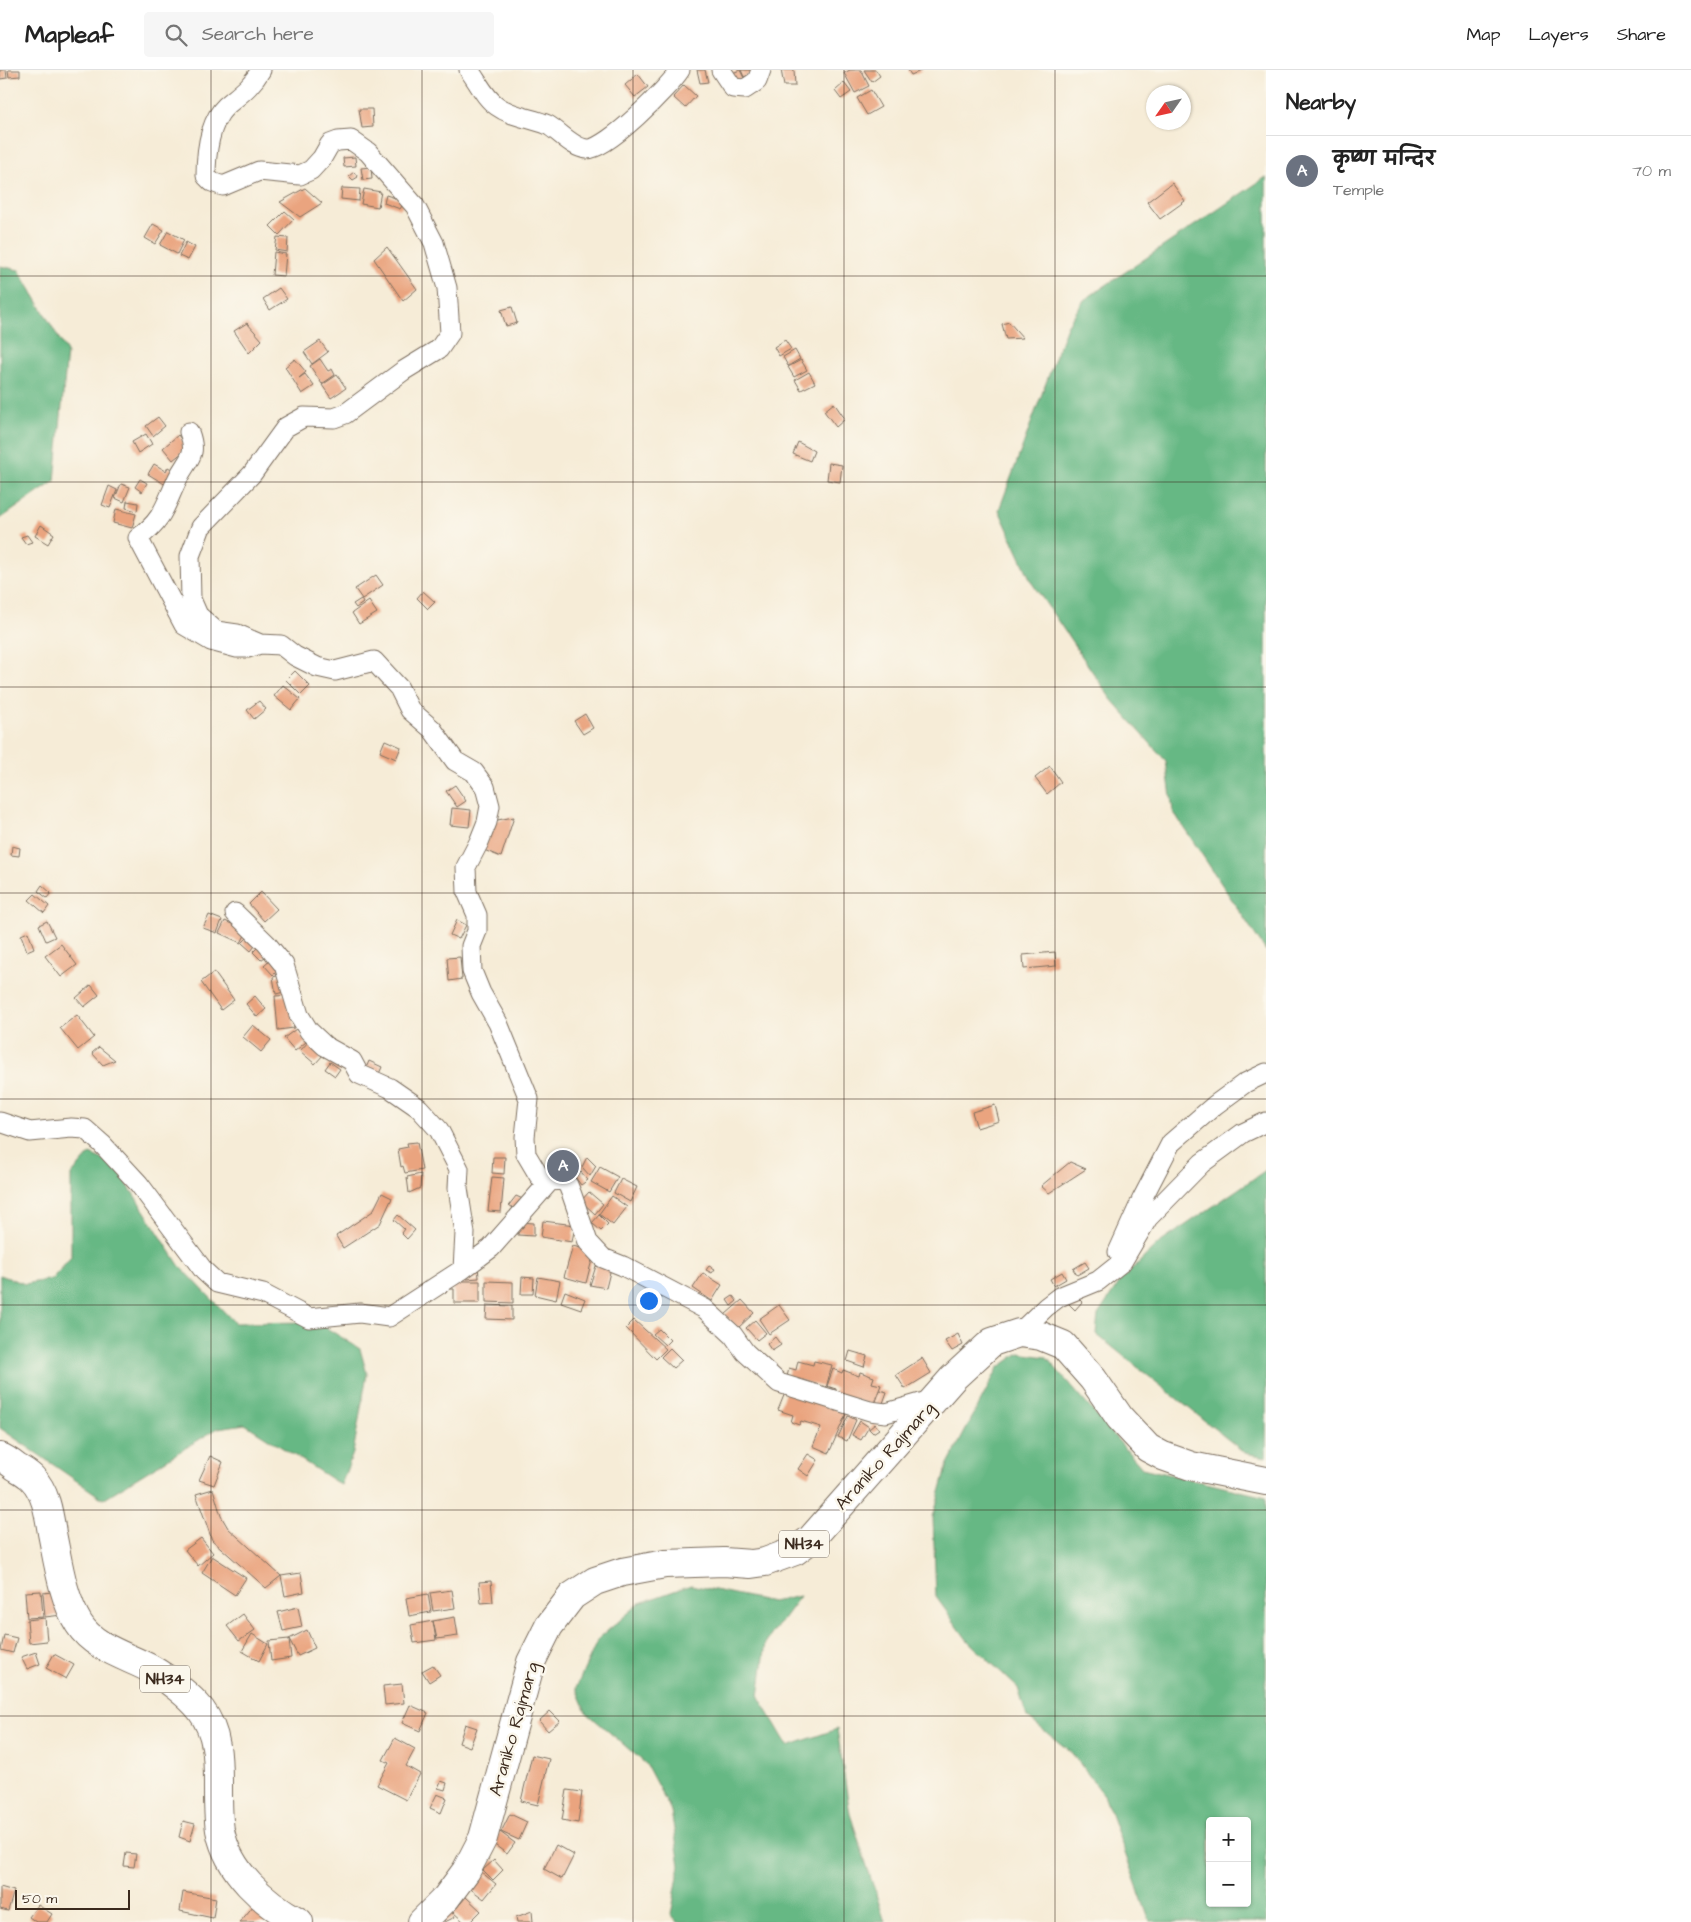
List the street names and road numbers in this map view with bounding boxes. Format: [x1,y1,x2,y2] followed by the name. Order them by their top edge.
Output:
[829,1396,941,1516] street label: Araniko Rajmarg
[779,1530,829,1558] road number: NH34
[483,1659,546,1799] street label: Araniko Rajmarg
[140,1666,190,1692] road number: NH34

